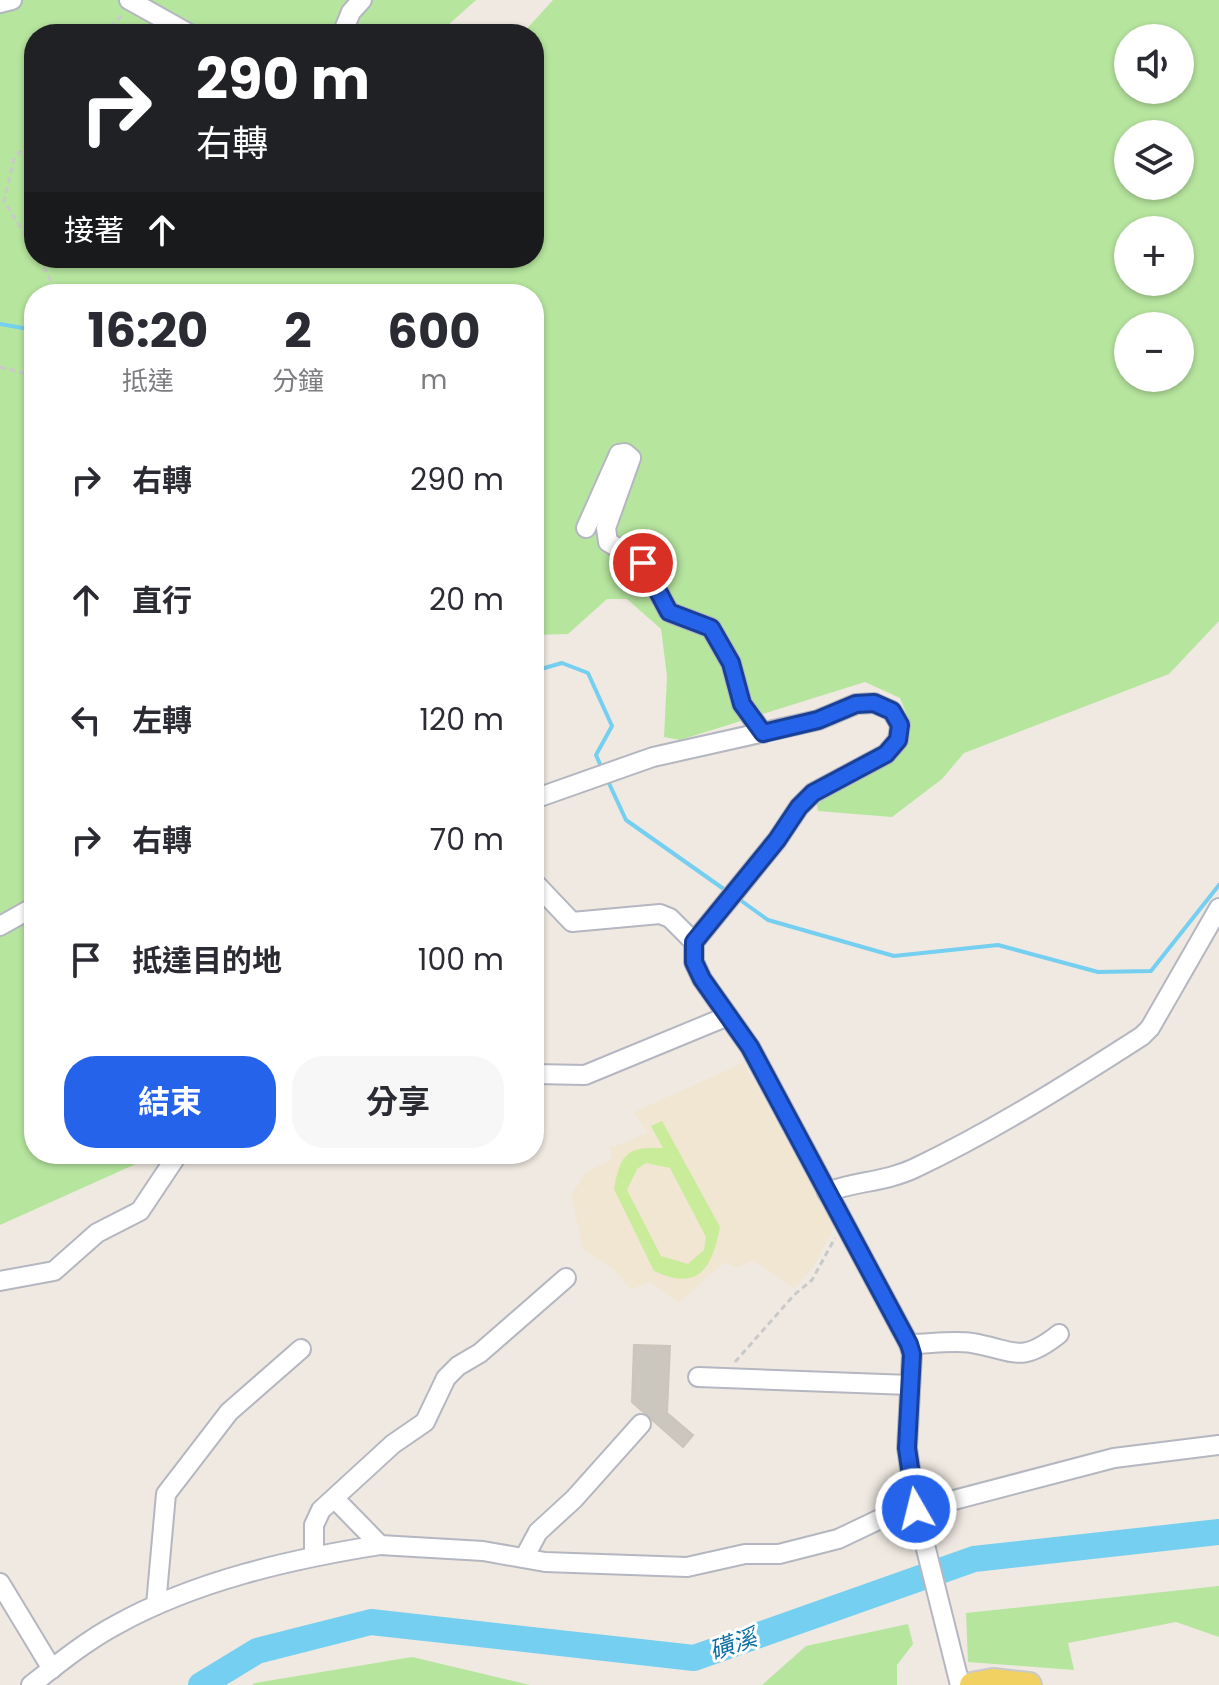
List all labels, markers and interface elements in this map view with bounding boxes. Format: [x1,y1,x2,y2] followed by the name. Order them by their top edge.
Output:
[1114,24,1194,392] map controls
[1114,24,1194,104] button: sound
[196,40,370,119] text: 290 m
[64,56,168,160] icon: right
[196,118,268,169] text: 右轉
[1114,120,1194,200] button: layers
[140,208,184,252] icon: ahead
[64,209,124,252] text: 接著
[1114,216,1194,296] button: +
[87,297,208,364] text: 16:20
[284,297,312,364] text: 2
[387,298,481,365] text: 600
[1114,312,1194,392] button: −
[421,362,447,398] text: m
[122,363,174,399] text: 抵達
[272,363,324,399] text: 分鐘
[64,458,108,502] icon: right
[410,458,504,501] text: 290 m
[132,459,192,502] text: 右轉
[609,529,677,597] pin
[621,541,665,585] icon: arrive
[64,578,108,622] icon: ahead
[429,578,504,621] text: 20 m
[132,579,192,622] text: 直行
[64,698,108,742] icon: left
[419,698,504,741] text: 120 m
[132,699,192,742] text: 左轉
[64,818,108,862] icon: right
[430,818,504,861] text: 70 m
[132,819,192,862] text: 右轉
[64,938,108,982] icon: arrive
[418,938,504,981] text: 100 m
[132,939,282,982] text: 抵達目的地
[64,1056,276,1148] button: 結束
[292,1056,504,1148] button: 分享
[874,1467,958,1551] position arrow
[705,1620,764,1667] water label: 磺溪

